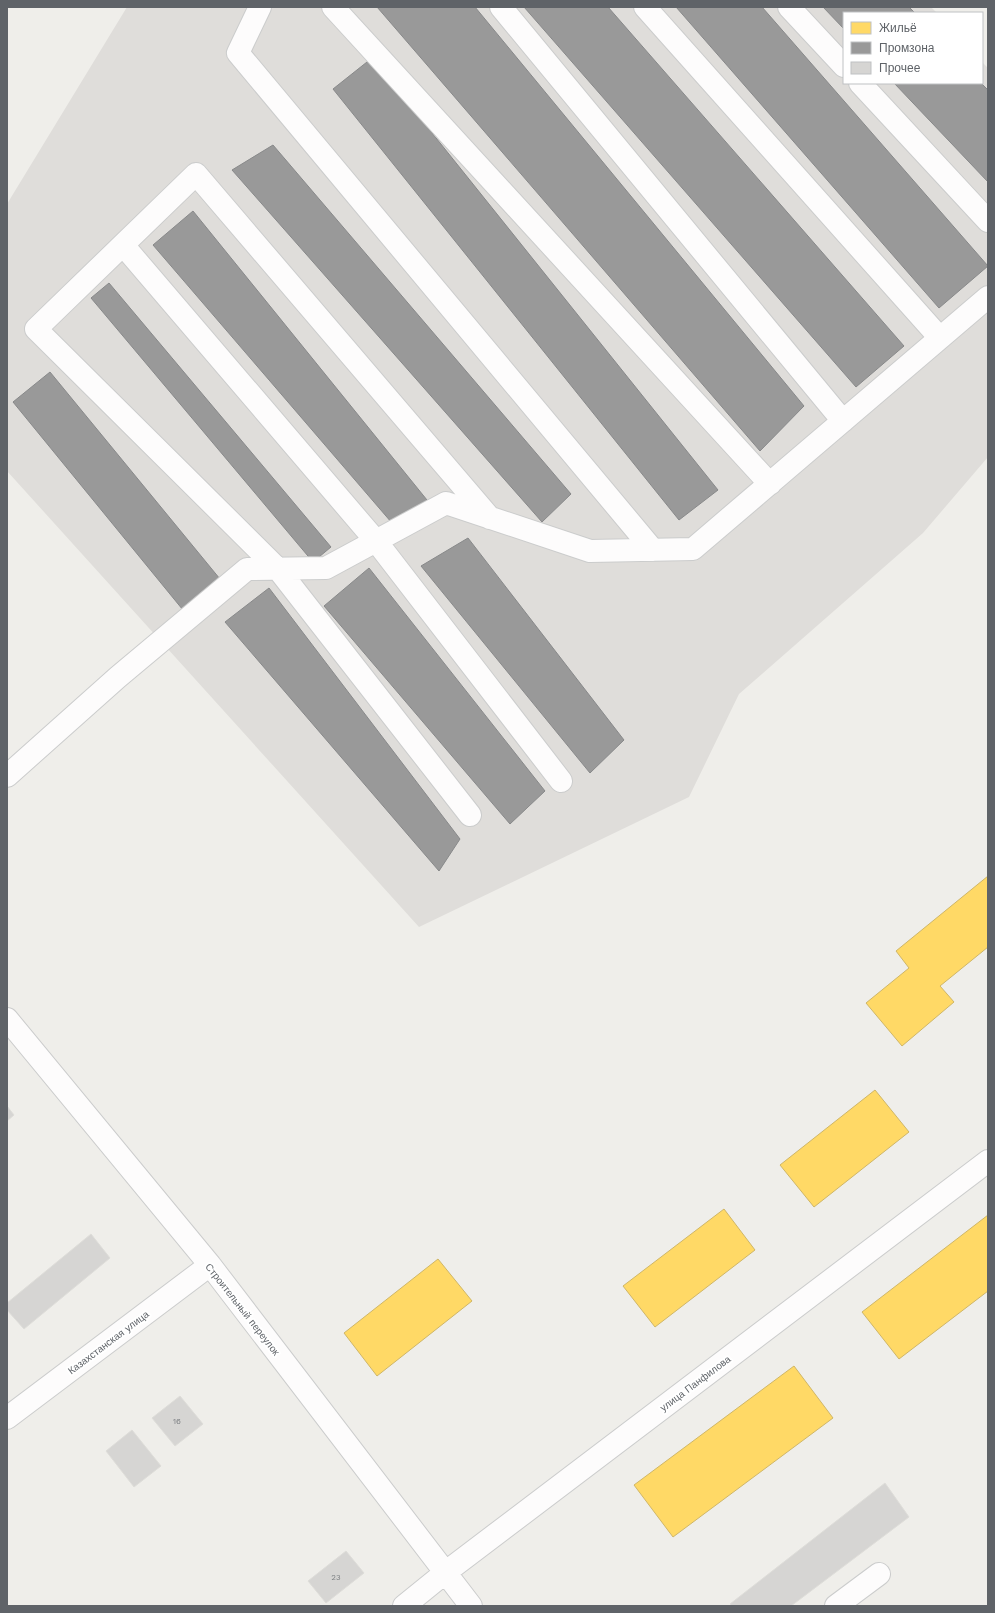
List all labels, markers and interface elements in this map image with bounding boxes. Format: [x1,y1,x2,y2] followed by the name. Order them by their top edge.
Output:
[843,12,983,84] legend
[879,21,917,35] text: Жильё
[879,41,935,55] text: Промзона
[879,61,921,75] text: Прочее
[203,1261,282,1358] street label: Строительный переулок
[66,1308,151,1376] street label: Казахстанская улица
[658,1353,733,1413] street label: улица Панфилова
[173,1417,181,1426] house number: 16
[331,1573,341,1582] house number: 23

